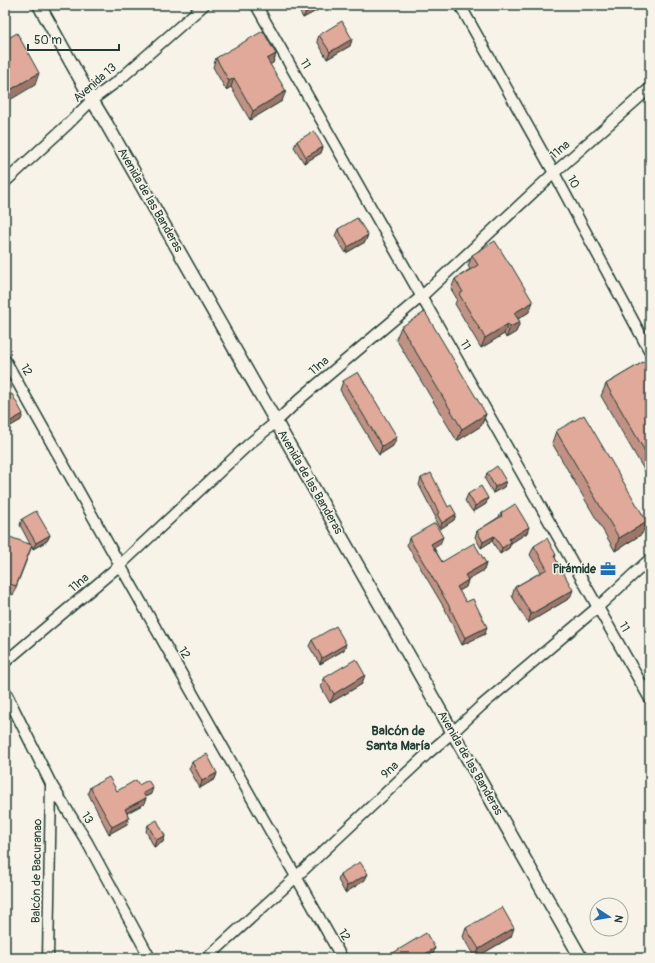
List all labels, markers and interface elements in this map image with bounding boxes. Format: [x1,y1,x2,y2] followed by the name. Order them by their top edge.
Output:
[28,26,119,52] scale bar
[34,33,62,48] text: 50 m
[296,56,314,72] street label: 11
[70,60,120,106] street label: Avenida 13
[547,137,573,163] street label: 11na
[114,145,186,255] street label: Avenida de las Banderas
[563,173,583,191] street label: 10
[456,337,474,353] street label: 11
[306,353,332,379] street label: 11na
[17,361,35,379] street label: 12
[274,427,346,537] street label: Avenida de las Banderas
[599,560,617,578] office icon: Pirámide
[553,562,597,577] place label: Pirámide
[66,570,92,596] street label: 11na
[615,619,633,635] street label: 11
[175,644,193,662] street label: 12
[434,708,506,818] street label: Avenida de las Banderas
[366,723,430,754] district label: Balcón de Santa María
[378,758,402,782] street label: 9na
[78,809,97,827] street label: 13
[29,818,45,923] street label: Balcón de Bacuranao
[589,897,629,937] north arrow
[611,914,625,925] text: N
[335,926,353,944] street label: 12

